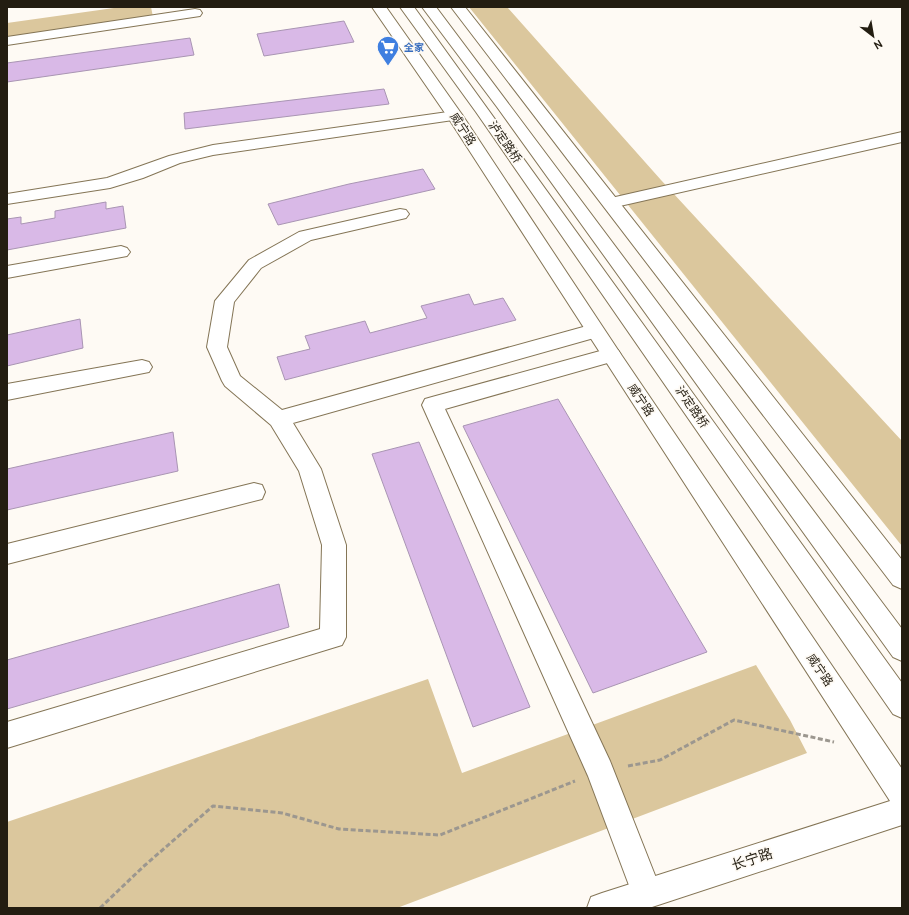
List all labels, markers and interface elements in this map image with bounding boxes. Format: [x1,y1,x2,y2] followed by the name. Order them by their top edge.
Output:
[853,16,893,56] north arrow
[375,34,401,67] supermarket icon: 全家
[871,37,885,53] text: N
[403,41,424,54] place label: 全家
[447,110,480,148] street label: 威宁路
[485,118,525,166] street label: 泸定路桥
[625,381,658,419] street label: 威宁路
[672,383,712,431] street label: 泸定路桥
[804,651,837,689] street label: 威宁路
[729,844,775,874] street label: 长宁路

